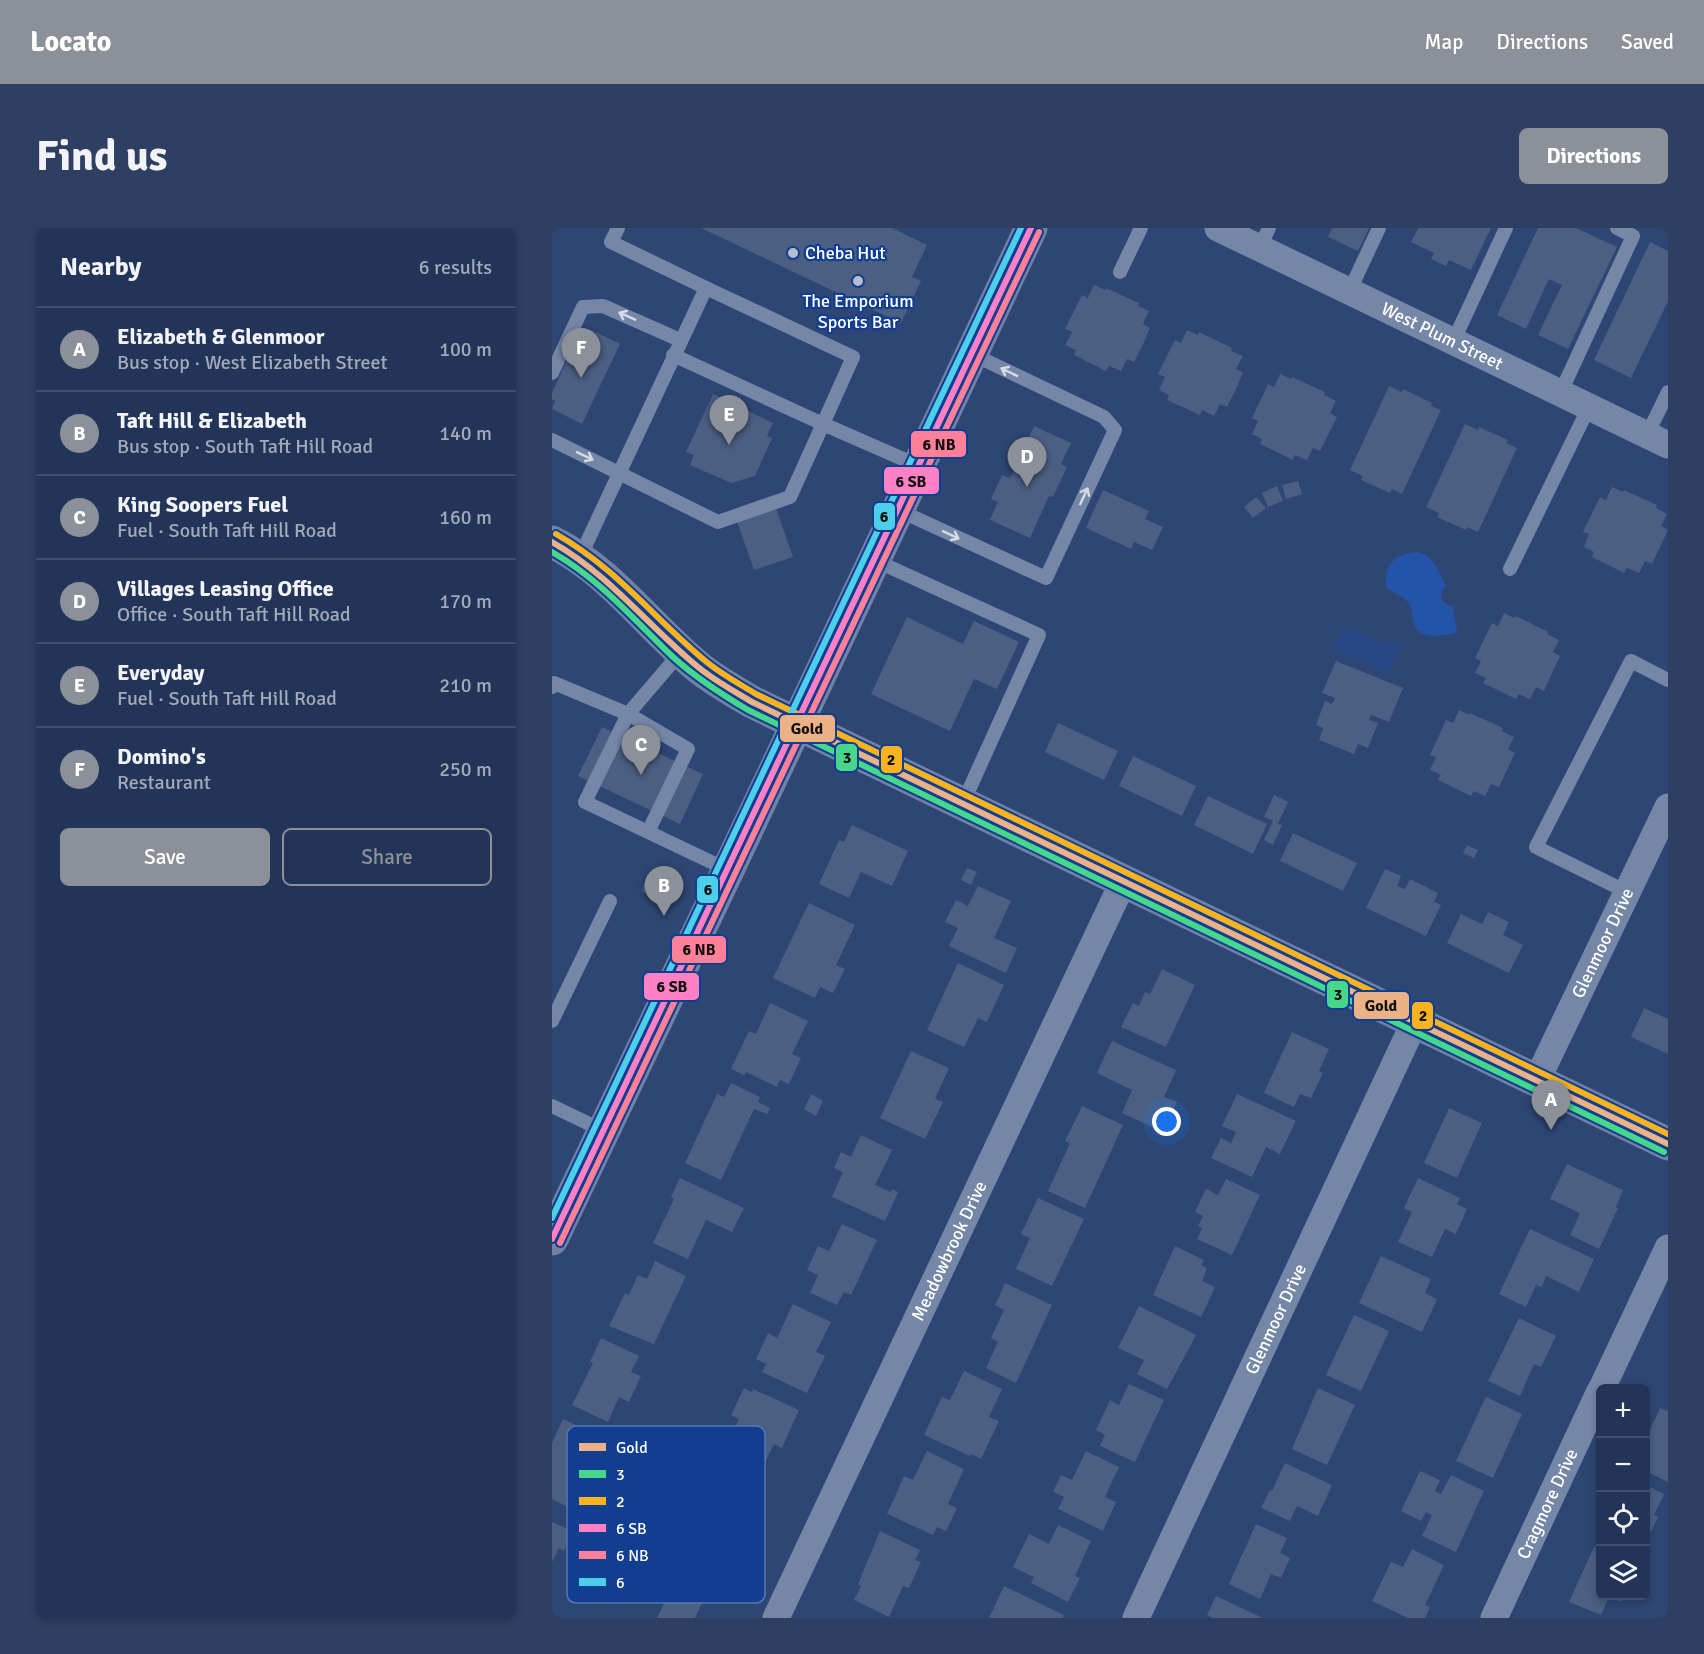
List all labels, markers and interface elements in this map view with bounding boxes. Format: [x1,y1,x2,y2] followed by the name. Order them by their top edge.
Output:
[30,25,111,59] text: Locato
[1425,29,1463,55] text: Map
[1496,29,1588,55] text: Directions
[1621,29,1674,55] text: Saved
[1519,128,1668,184] button: Directions
[36,131,167,182] text: Find us
[805,242,886,264] place label: Cheba Hut
[786,246,800,260] marker: Cheba Hut
[60,251,141,283] text: Nearby
[419,255,492,280] text: 6 results
[851,274,865,288] marker: The Emporium Sports Bar
[802,290,914,333] place label: The Emporium Sports Bar
[1378,298,1507,375] street label: West Plum Street
[618,310,636,322] one-way arrow
[117,323,324,350] text: Elizabeth & Glenmoor
[561,328,600,378] pin: F
[73,337,86,362] text: A
[439,337,492,362] text: 100 m
[117,350,388,375] text: Bus stop · West Elizabeth Street
[1001,365,1019,377] one-way arrow
[710,396,748,445] pin: E
[117,407,307,434] text: Taft Hill & Elizabeth
[73,421,86,446] text: B
[439,421,492,446] text: 140 m
[910,430,967,458] line badge: 6 NB
[117,434,373,459] text: Bus stop · South Taft Hill Road
[922,435,956,455] text: 6 NB
[1008,438,1046,487] pin: D
[576,451,594,462] one-way arrow
[883,466,940,495] line badge: 6 SB
[896,472,927,492] text: 6 SB
[1079,488,1091,506] one-way arrow
[117,491,288,518] text: King Soopers Fuel
[873,502,896,531] line badge: 6
[73,505,86,530] text: C
[439,505,492,530] text: 160 m
[880,507,889,527] text: 6
[117,518,337,543] text: Fuel · South Taft Hill Road
[942,530,960,541] one-way arrow
[117,575,334,602] text: Villages Leasing Office
[73,589,86,614] text: D
[439,589,492,614] text: 170 m
[117,602,351,627] text: Office · South Taft Hill Road
[117,659,204,686] text: Everyday
[74,673,85,698] text: E
[439,673,492,698] text: 210 m
[117,686,337,711] text: Fuel · South Taft Hill Road
[779,714,836,743] line badge: Gold
[791,719,824,739] text: Gold
[622,726,661,775] pin: C
[117,743,206,770] text: Domino's
[835,743,858,772] line badge: 3
[880,745,903,774] line badge: 2
[843,748,851,768] text: 3
[887,750,895,770] text: 2
[74,757,85,782] text: F
[439,757,492,782] text: 250 m
[117,770,211,795] text: Restaurant
[60,828,270,886] button: Save
[282,828,492,886] button: Share
[644,866,684,916] pin: B
[696,875,719,904] line badge: 6
[704,880,713,900] text: 6
[1567,884,1639,1002] street label: Glenmoor Drive
[671,935,727,964] line badge: 6 NB
[682,940,716,960] text: 6 NB
[643,972,700,1001] line badge: 6 SB
[657,977,688,997] text: 6 SB
[1326,980,1349,1009] line badge: 3
[1334,985,1342,1005] text: 3
[1353,991,1410,1020] line badge: Gold
[1365,996,1398,1016] text: Gold
[1411,1001,1434,1030] line badge: 2
[1419,1006,1427,1026] text: 2
[1532,1080,1570,1130] pin: A
[1152,1107,1181,1136] your location
[907,1177,992,1324] street label: Meadowbrook Drive
[1240,1260,1311,1378] street label: Glenmoor Drive
[1596,1384,1650,1600] map controls
[1596,1384,1650,1438] button: +
[567,1426,765,1603] legend
[616,1438,648,1458] text: Gold
[1596,1438,1650,1492] button: −
[1512,1445,1583,1563] street label: Cragmore Drive
[616,1465,625,1485] text: 3
[616,1492,625,1512] text: 2
[1596,1492,1650,1546] button: locate
[616,1519,647,1539] text: 6 SB
[616,1546,649,1566] text: 6 NB
[1596,1546,1650,1600] button: layers
[616,1573,625,1593] text: 6

